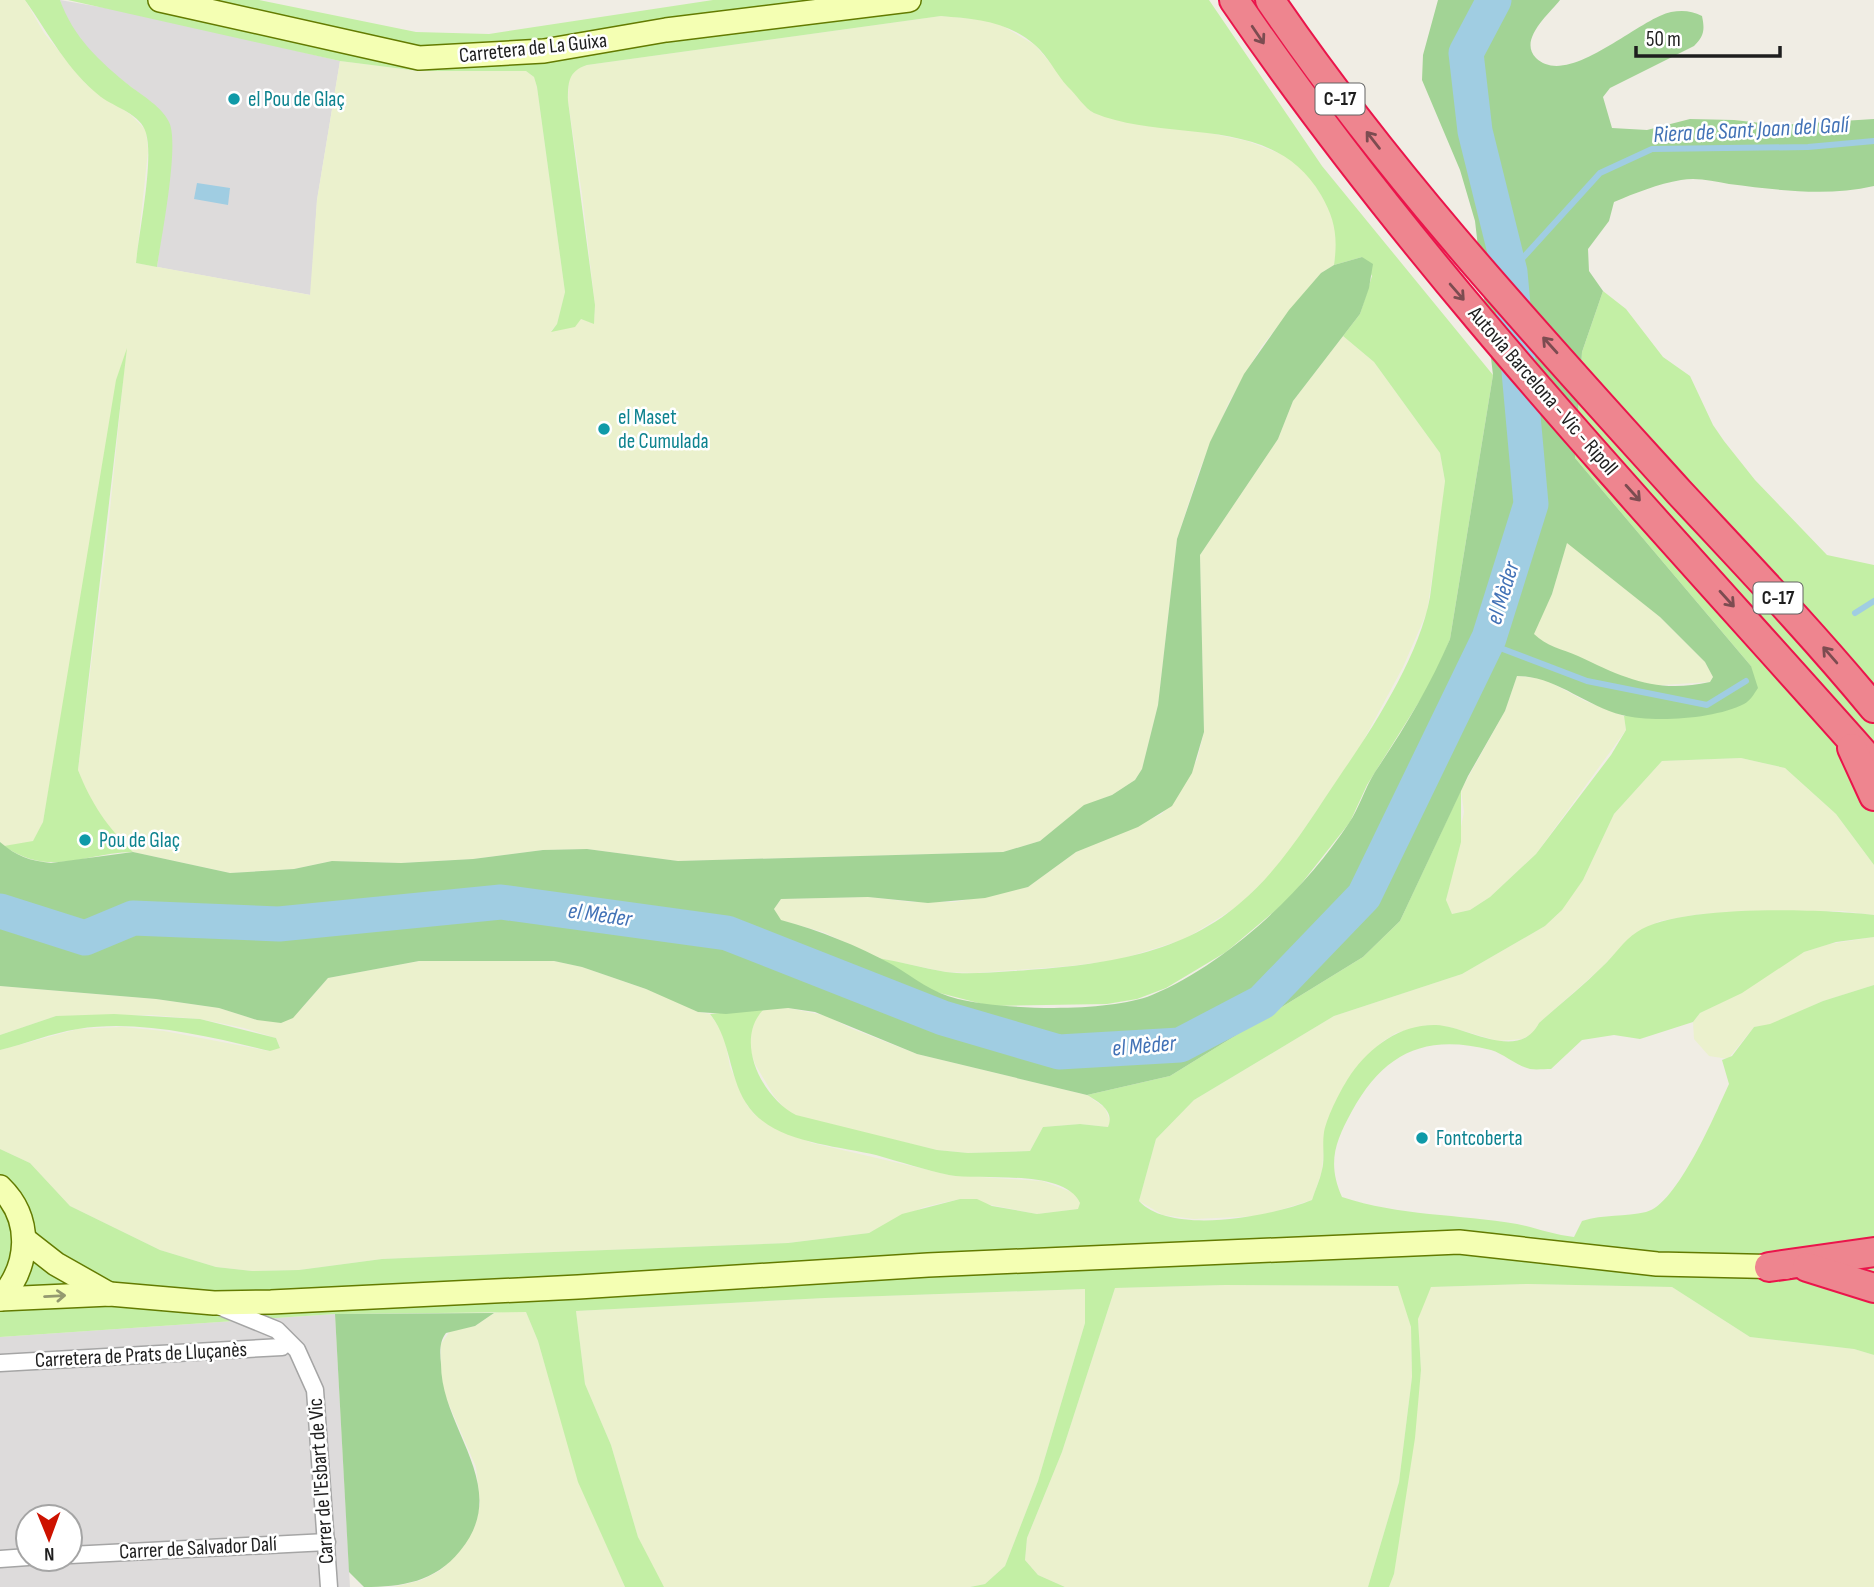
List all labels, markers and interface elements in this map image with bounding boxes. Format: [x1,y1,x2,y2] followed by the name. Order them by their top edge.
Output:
[1636,14,1780,58] scale bar
[1251,25,1265,44] one-way arrow
[1646,27,1681,52] text: 50 m
[458,28,608,68] street label: Carretera de La Guixa
[1316,83,1364,114] road number: C-17
[248,87,345,112] place label: el Pou de Glaç
[226,91,242,107] marker: el Pou de Glaç
[1653,111,1851,149] water label: Riera de Sant Joan del Galí
[1365,131,1380,149] one-way arrow
[1449,283,1465,301] one-way arrow
[1462,301,1623,480] street label: Autovia Barcelona - Vic - Ripoll
[1542,336,1558,354] one-way arrow
[618,405,709,454] place label: el Maset de Cumulada
[596,421,612,437] marker: el Maset de Cumulada
[1625,484,1641,502] one-way arrow
[1480,557,1526,628] water label: el Mèder
[1754,582,1802,614] road number: C-17
[1719,590,1735,608] one-way arrow
[1822,647,1838,665] one-way arrow
[99,828,180,853] place label: Pou de Glaç
[77,832,93,848] marker: Pou de Glaç
[566,897,635,934] water label: el Mèder
[1111,1029,1179,1063] water label: el Mèder
[1436,1126,1523,1151] place label: Fontcoberta
[1414,1130,1430,1146] marker: Fontcoberta
[43,1289,66,1302] one-way arrow
[34,1337,248,1373] street label: Carretera de Prats de Lluçanès
[303,1397,339,1565] street label: Carrer de l'Esbart de Vic
[14,1503,84,1573] north arrow
[119,1531,278,1565] street label: Carrer de Salvador Dalí
[44,1542,55,1565] text: N

